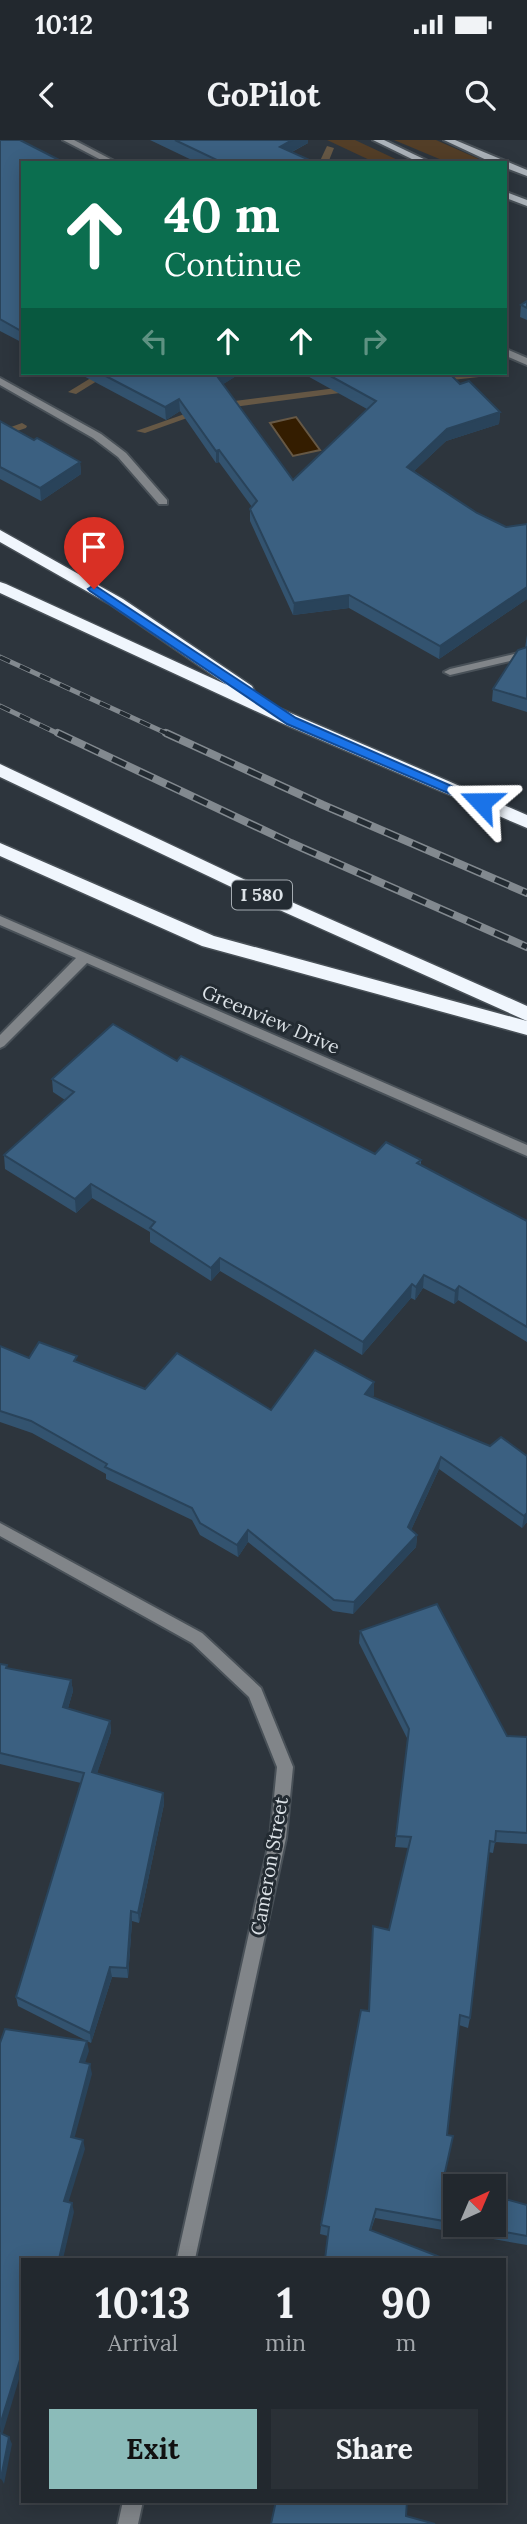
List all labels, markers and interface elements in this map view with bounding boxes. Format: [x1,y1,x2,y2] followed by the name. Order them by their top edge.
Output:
[35,8,93,41] text: 10:12
[207,74,320,115] text: GoPilot
[28,76,66,114] icon: back
[461,76,499,114] icon: search
[164,183,280,245] text: 40 m
[49,189,140,280] icon: ahead
[164,244,301,285] text: Continue
[136,322,174,360] icon: left
[209,322,247,360] icon: ahead
[282,322,320,360] icon: ahead
[355,322,393,360] icon: right
[64,517,124,589] pin
[75,528,113,566] icon: arrive
[444,765,518,839] position arrow
[232,880,292,910] road number: I 580
[199,979,343,1059] street label: Greenview Drive
[245,1794,293,1937] street label: Cameron Street
[443,2174,506,2236] north arrow
[443,2174,506,2237] map controls
[96,2276,190,2330] text: 10:13
[277,2276,294,2330] text: 1
[381,2276,431,2330] text: 90
[108,2328,178,2357] text: Arrival
[265,2328,306,2357] text: min
[396,2328,416,2357] text: m
[49,2409,257,2489] button: Exit
[271,2409,478,2489] button: Share

